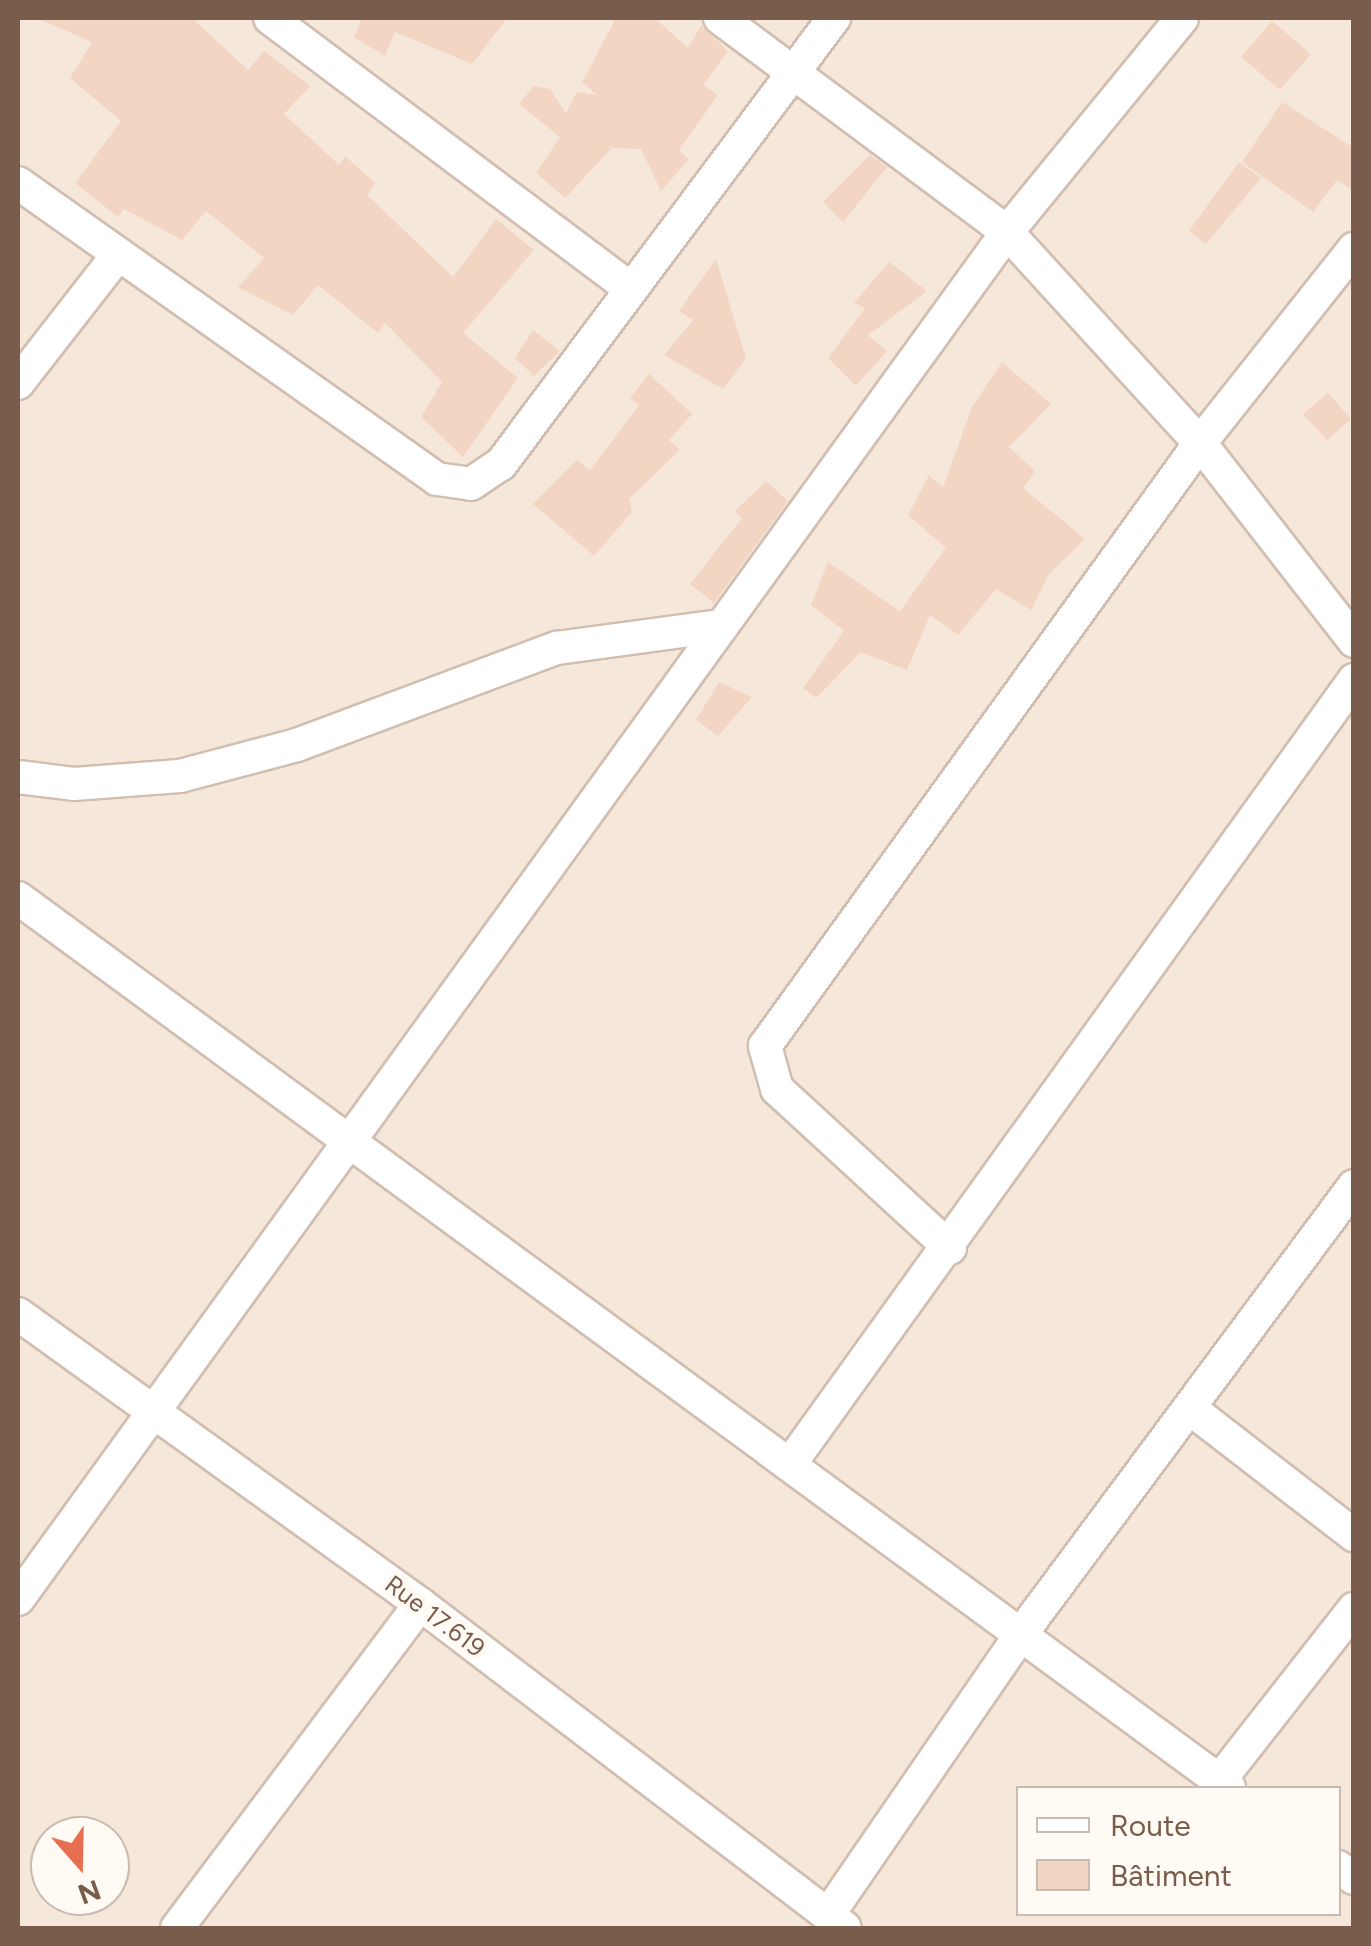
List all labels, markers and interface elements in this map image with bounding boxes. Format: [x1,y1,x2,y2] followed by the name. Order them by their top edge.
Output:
[379,1569,491,1663] street label: Rue 17.619
[1016,1786,1341,1916] legend
[1110,1807,1191,1844] text: Route
[30,1816,130,1916] north arrow
[1110,1857,1232,1894] text: Bâtiment
[74,1873,106,1912] text: N

